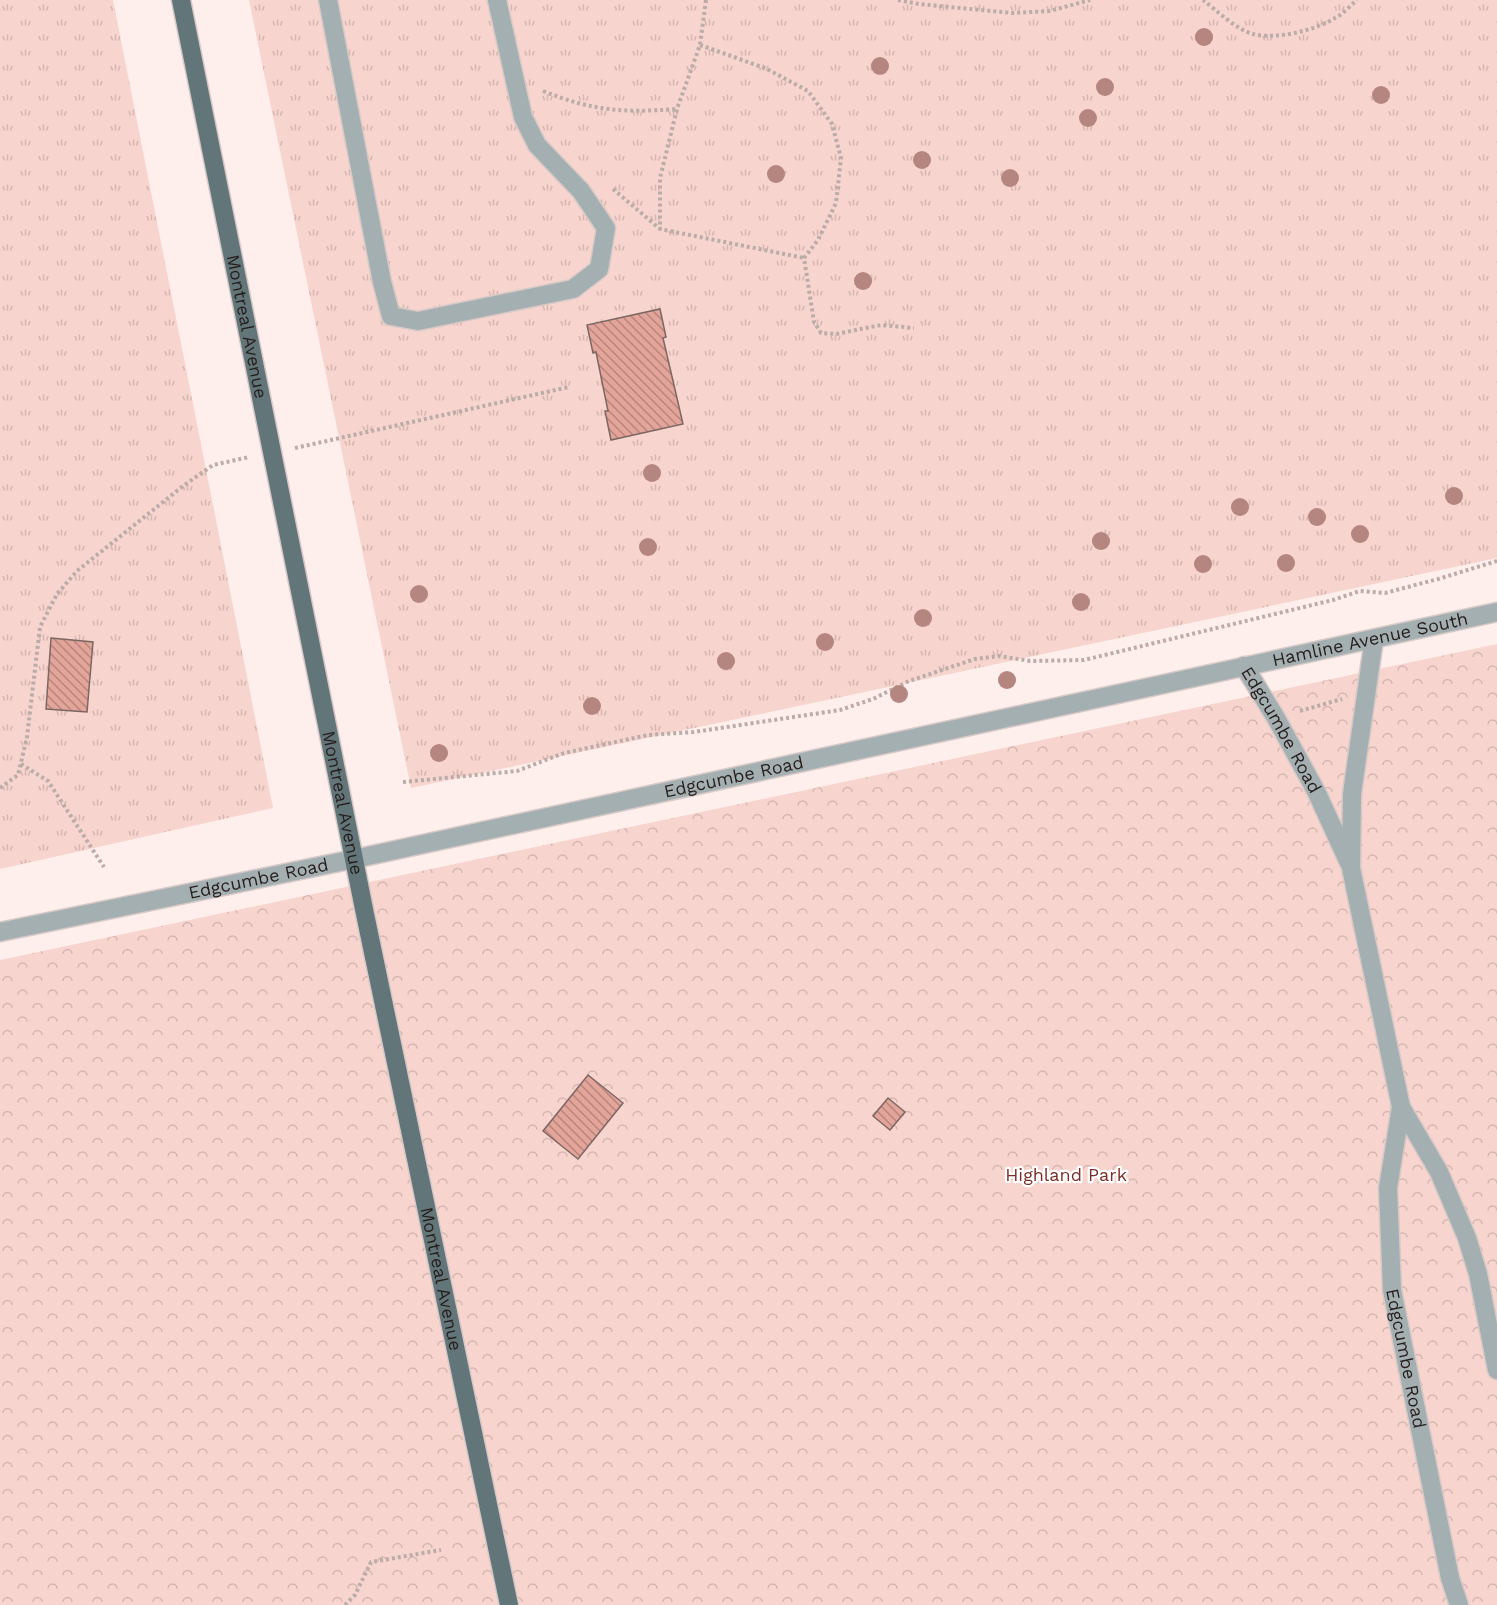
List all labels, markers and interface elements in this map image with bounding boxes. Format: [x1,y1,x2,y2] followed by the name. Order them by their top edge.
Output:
[222,253,272,400] street label: Montreal Avenue
[1270,608,1470,670] street label: Hamline Avenue South
[1237,663,1326,797] street label: Edgcumbe Road
[318,729,368,877] street label: Montreal Avenue
[662,751,805,802] street label: Edgcumbe Road
[187,854,330,903] street label: Edgcumbe Road
[1005,1164,1127,1185] park label: Highland Park
[416,1205,467,1352] street label: Montreal Avenue
[1382,1287,1431,1430] street label: Edgcumbe Road

